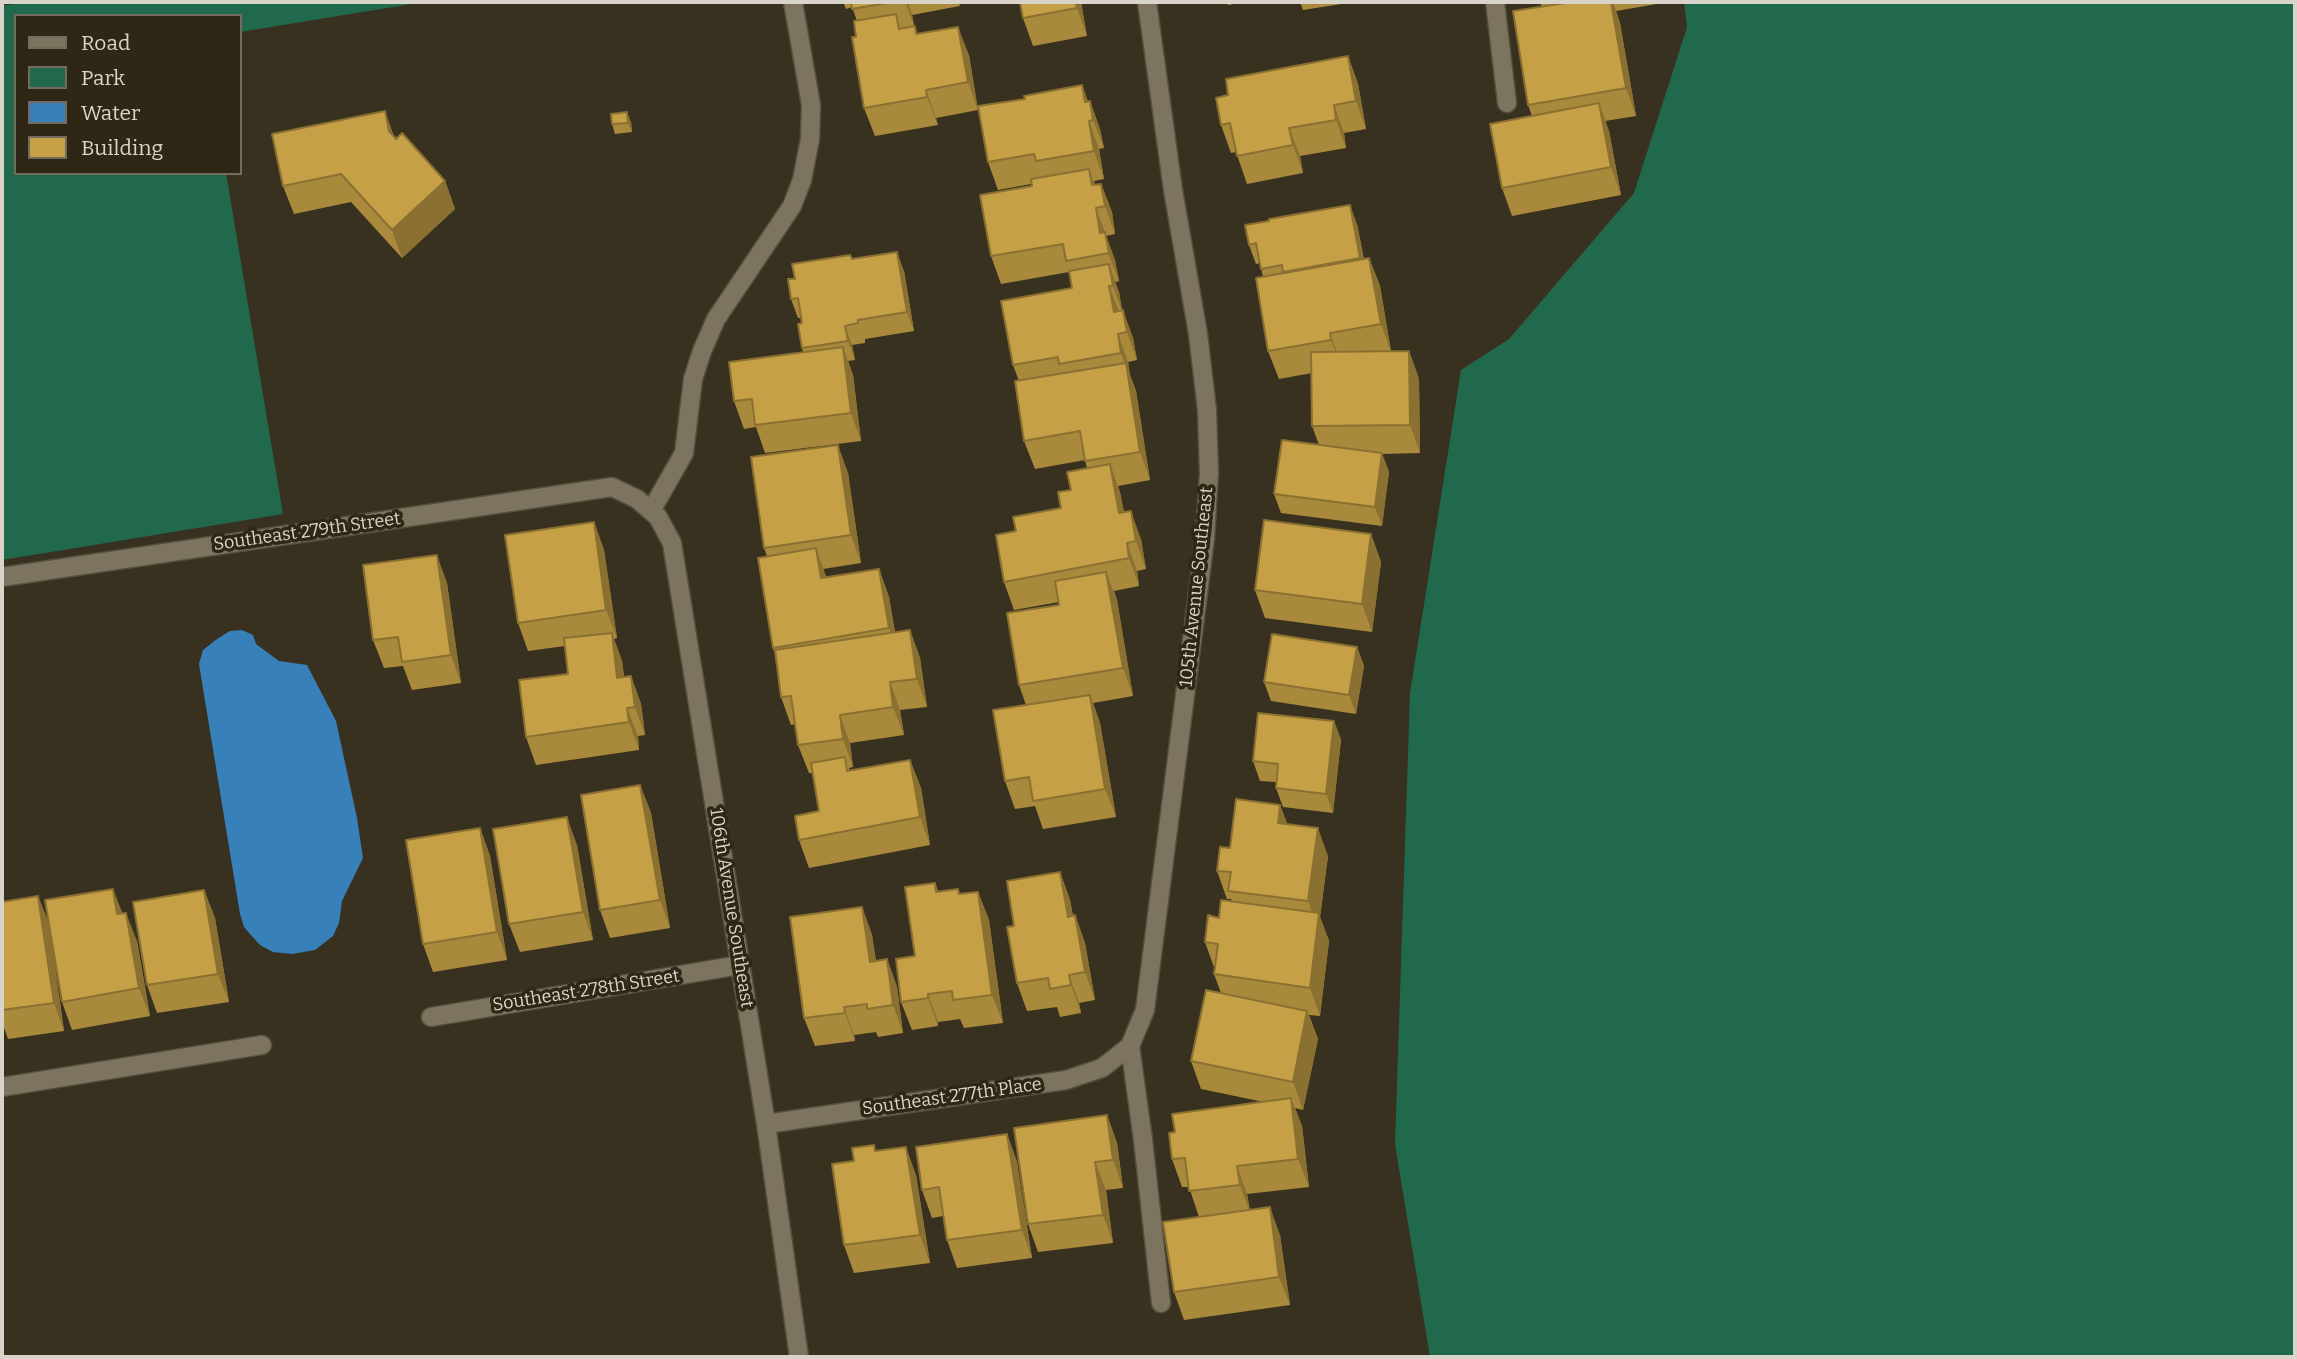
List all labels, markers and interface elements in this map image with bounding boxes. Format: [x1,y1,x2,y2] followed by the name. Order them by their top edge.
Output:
[14,14,242,175] legend
[81,30,130,56] text: Road
[81,65,125,91] text: Park
[81,100,140,126] text: Water
[81,135,163,161] text: Building
[1176,486,1218,688] street label: 105th Avenue Southeast
[212,508,402,556] street label: Southeast 279th Street
[705,807,757,1009] street label: 106th Avenue Southeast
[491,966,681,1016] street label: Southeast 278th Street
[861,1074,1043,1120] street label: Southeast 277th Place

